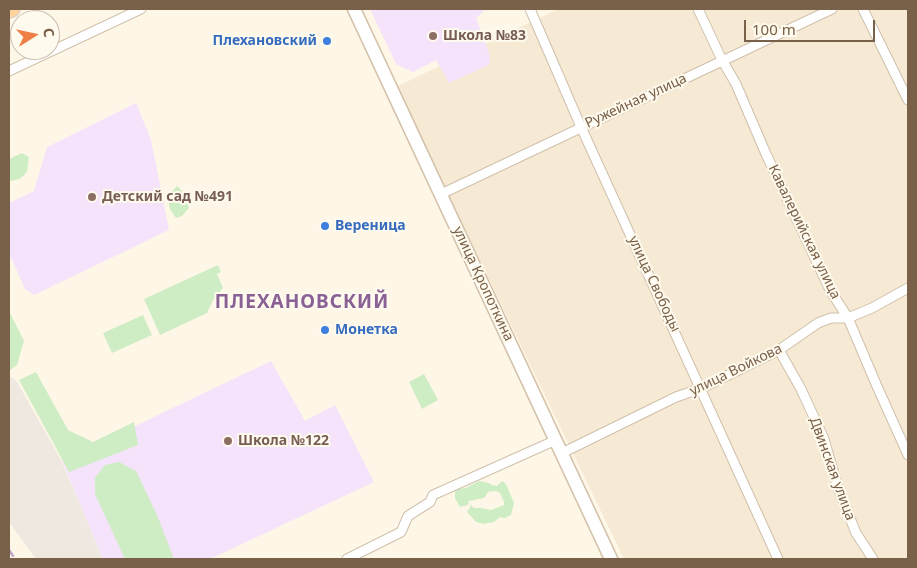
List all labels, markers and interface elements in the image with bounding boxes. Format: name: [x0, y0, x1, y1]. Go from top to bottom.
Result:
north arrow: [10, 10, 60, 60]
scale bar: [747, 10, 878, 42]
text: 100 m: [752, 19, 796, 39]
text: С: [39, 26, 59, 39]
place label: Школа №83: [443, 28, 526, 44]
marker: Школа №83: [427, 30, 439, 42]
place label: Плехановский: [213, 33, 317, 49]
marker: Плехановский: [321, 35, 333, 47]
street label: Ружейная улица: [583, 70, 689, 132]
street label: Кавалерийская улица: [764, 162, 844, 302]
place label: Детский сад №491: [102, 189, 233, 205]
marker: Детский сад №491: [86, 191, 98, 203]
place label: Вереница: [335, 218, 406, 234]
marker: Вереница: [319, 220, 331, 232]
street label: улица Кропоткина: [449, 224, 517, 344]
street label: улица Свободы: [624, 233, 684, 335]
district label: ПЛЕХАНОВСКИЙ: [213, 292, 391, 314]
place label: Монетка: [335, 322, 398, 338]
marker: Монетка: [319, 324, 331, 336]
street label: улица Войкова: [687, 340, 785, 400]
street label: Двинская улица: [806, 415, 858, 523]
place label: Школа №122: [238, 433, 329, 449]
marker: Школа №122: [222, 435, 234, 447]

